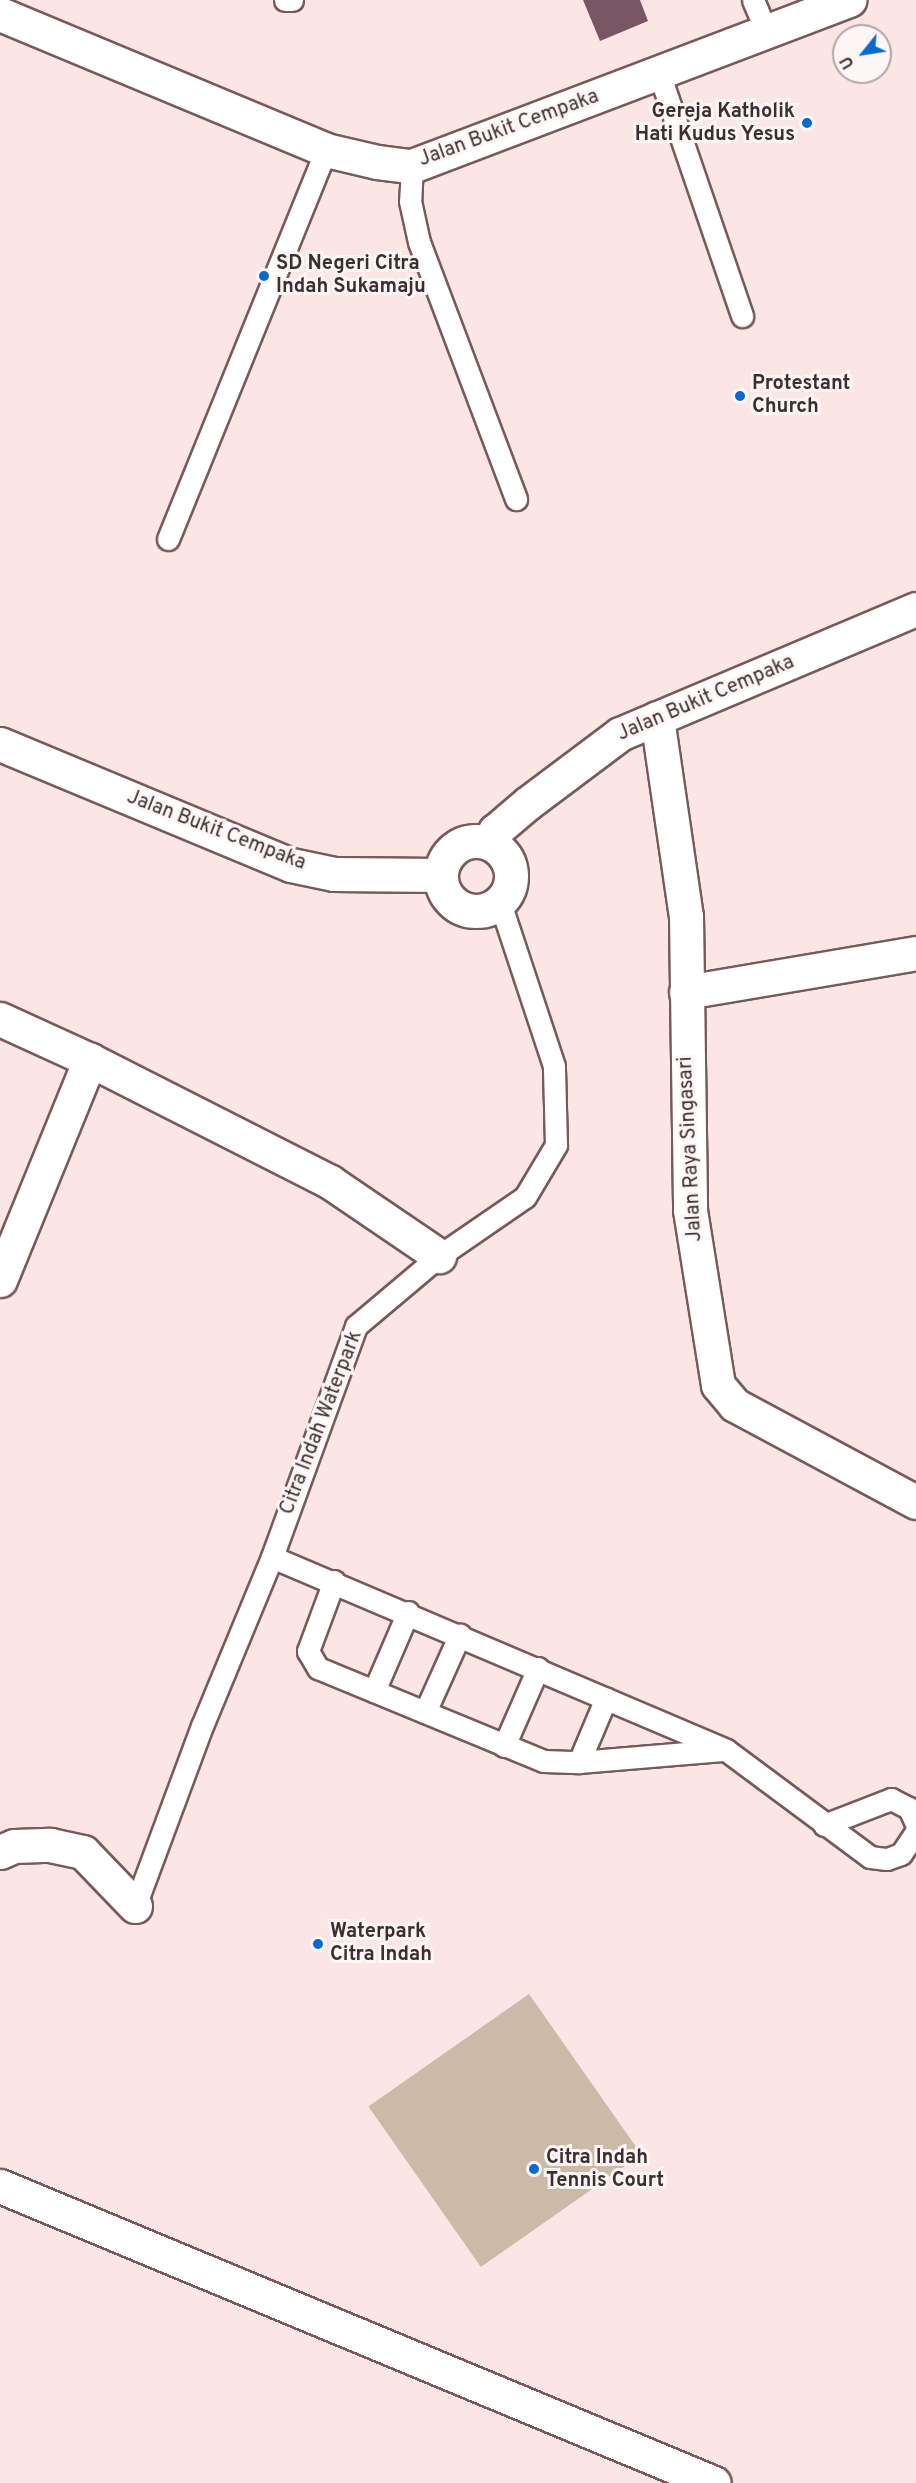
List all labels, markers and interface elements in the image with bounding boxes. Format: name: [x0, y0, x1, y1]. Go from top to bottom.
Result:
north arrow: [832, 24, 892, 84]
text: U: [837, 52, 860, 72]
street label: Jalan Bukit Cempaka: [416, 85, 602, 173]
place label: Gereja Katholik Hati Kudus Yesus: [634, 100, 795, 147]
marker: Gereja Katholik Hati Kudus Yesus: [800, 116, 814, 130]
place label: SD Negeri Citra Indah Sukamaju: [276, 252, 426, 299]
marker: SD Negeri Citra Indah Sukamaju: [257, 269, 271, 283]
place label: Protestant Church: [752, 372, 850, 419]
marker: Protestant Church: [733, 389, 747, 403]
street label: Jalan Bukit Cempaka: [614, 651, 798, 747]
street label: Jalan Bukit Cempaka: [123, 786, 309, 876]
street label: Jalan Raya Singasari: [674, 1056, 708, 1242]
street label: Citra Indah Waterpark: [276, 1327, 368, 1519]
place label: Waterpark Citra Indah: [330, 1920, 432, 1967]
marker: Waterpark Citra Indah: [311, 1937, 325, 1951]
place label: Citra Indah Tennis Court: [546, 2146, 664, 2193]
marker: Citra Indah Tennis Court: [527, 2162, 541, 2176]

